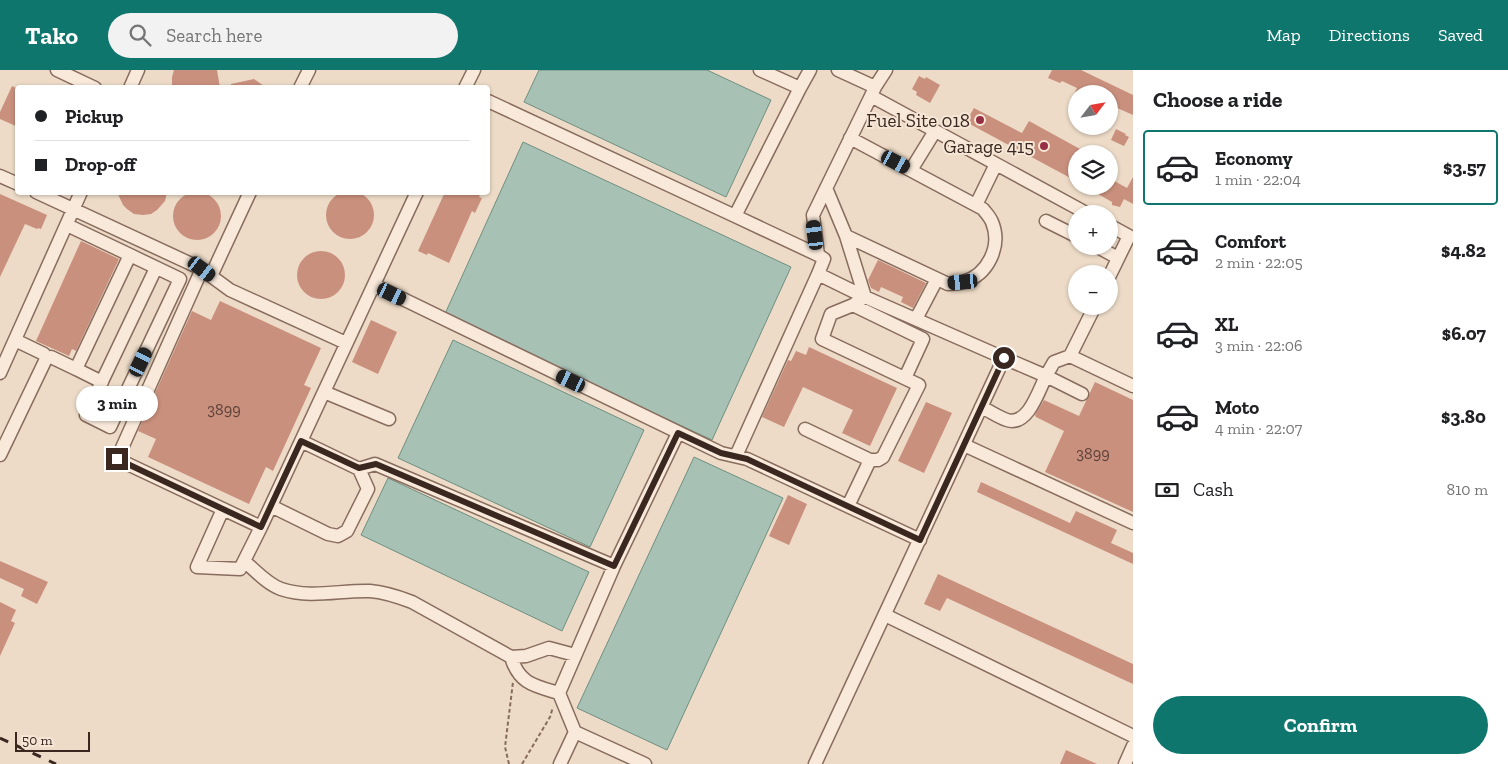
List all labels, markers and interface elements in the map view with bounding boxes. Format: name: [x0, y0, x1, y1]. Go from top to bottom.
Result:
search box: [108, 13, 458, 58]
text: Tako: [25, 21, 78, 50]
icon: search: [126, 21, 154, 49]
text: Search here: [166, 24, 262, 47]
text: Map: [1266, 24, 1301, 46]
text: Directions: [1329, 24, 1410, 46]
text: Saved: [1438, 24, 1483, 46]
north arrow: [1068, 85, 1118, 135]
map controls: [1068, 85, 1118, 315]
text: Choose a ride: [1153, 86, 1283, 113]
text: Pickup: [65, 105, 123, 128]
place label: Fuel Site 018: [866, 109, 970, 132]
marker: Fuel Site 018: [974, 114, 986, 126]
place label: Garage 415: [944, 135, 1034, 158]
marker: Garage 415: [1038, 140, 1050, 152]
button: layers: [1068, 145, 1118, 195]
icon: car: [1155, 145, 1200, 190]
text: Economy: [1215, 147, 1293, 170]
car: [879, 148, 912, 176]
text: Drop-off: [65, 153, 136, 176]
text: $3.57: [1443, 156, 1486, 179]
text: 1 min · 22:04: [1215, 170, 1301, 189]
button: +: [1068, 205, 1118, 255]
car: [805, 219, 824, 251]
icon: car: [1155, 228, 1200, 273]
text: Comfort: [1215, 230, 1286, 253]
text: $4.82: [1441, 239, 1486, 262]
text: 2 min · 22:05: [1215, 253, 1303, 272]
car: [185, 254, 218, 284]
button: −: [1068, 265, 1118, 315]
car: [947, 273, 978, 291]
car: [375, 281, 408, 307]
icon: car: [1155, 311, 1200, 356]
text: XL: [1215, 313, 1238, 336]
text: $6.07: [1442, 322, 1486, 345]
text: 3 min · 22:06: [1215, 336, 1302, 355]
car: [127, 345, 154, 379]
route start: [993, 347, 1015, 369]
car: [554, 368, 587, 394]
callout: 3 min: [76, 386, 158, 422]
text: 3 min: [97, 394, 137, 413]
icon: car: [1155, 394, 1200, 439]
text: Moto: [1215, 396, 1259, 419]
house number: 3899: [207, 400, 241, 419]
text: $3.80: [1441, 405, 1486, 428]
text: 4 min · 22:07: [1215, 419, 1302, 438]
house number: 3899: [1076, 444, 1110, 463]
route end: [106, 448, 128, 470]
icon: cash: [1153, 476, 1181, 504]
text: Cash: [1193, 478, 1233, 501]
text: 810 m: [1447, 480, 1488, 499]
button: Confirm: [1153, 696, 1488, 754]
scale bar: [15, 729, 90, 752]
text: 50 m: [22, 732, 53, 749]

